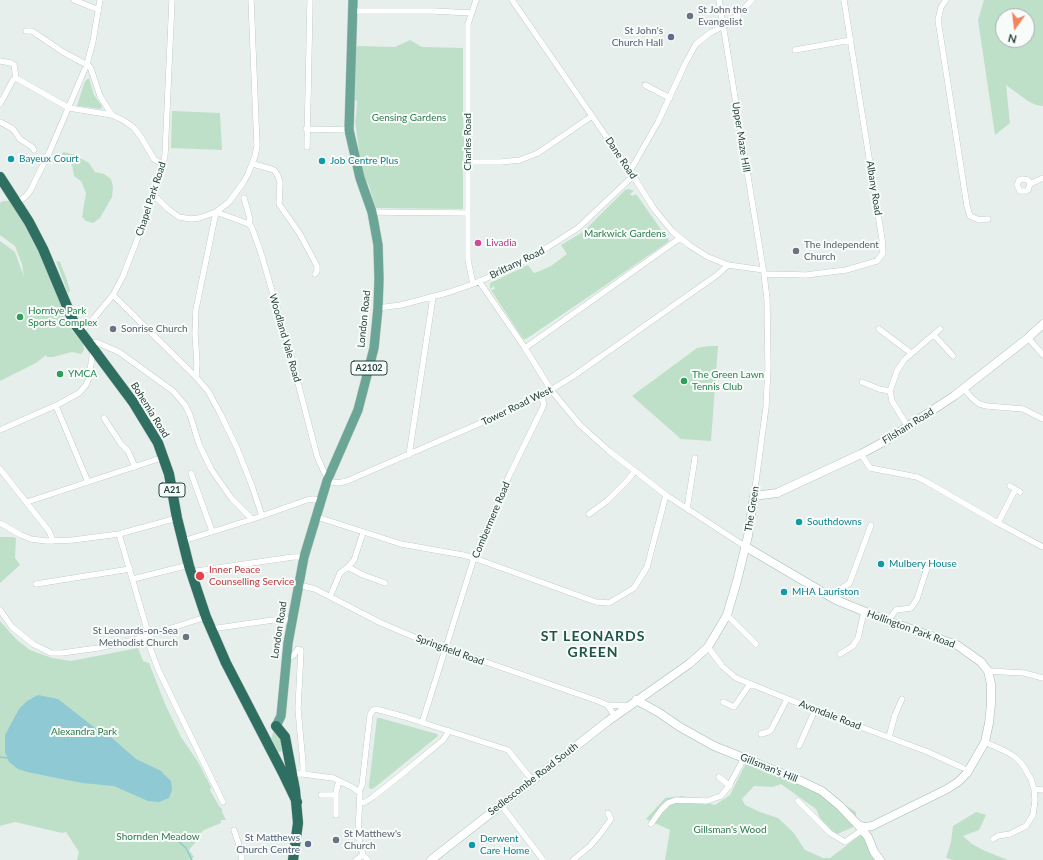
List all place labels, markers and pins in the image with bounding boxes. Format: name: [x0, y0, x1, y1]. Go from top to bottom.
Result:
place label: St John the Evangelist: [698, 4, 747, 28]
marker: St John the Evangelist: [685, 11, 695, 21]
place label: St John's Church Hall: [612, 25, 663, 48]
marker: St John's Church Hall: [666, 32, 676, 42]
place label: Bayeux Court: [19, 153, 79, 165]
marker: Bayeux Court: [6, 154, 16, 164]
place label: Job Centre Plus: [330, 155, 398, 167]
marker: Job Centre Plus: [317, 156, 327, 166]
place label: Livadia: [486, 237, 517, 249]
marker: Livadia: [473, 238, 483, 248]
place label: The Independent Church: [804, 239, 879, 262]
marker: The Independent Church: [791, 246, 801, 256]
place label: Horntye Park Sports Complex: [28, 305, 97, 328]
marker: Horntye Park Sports Complex: [15, 312, 25, 322]
place label: Sonrise Church: [121, 323, 187, 335]
marker: Sonrise Church: [108, 324, 118, 334]
place label: YMCA: [68, 368, 97, 380]
marker: YMCA: [55, 369, 65, 379]
place label: The Green Lawn Tennis Club: [692, 369, 764, 392]
marker: The Green Lawn Tennis Club: [679, 376, 689, 386]
place label: Southdowns: [807, 516, 862, 528]
marker: Southdowns: [794, 517, 804, 527]
place label: Mulbery House: [889, 558, 957, 570]
marker: Mulbery House: [876, 559, 886, 569]
place label: Inner Peace Counselling Service: [209, 564, 294, 588]
marker: Inner Peace Counselling Service: [194, 570, 206, 582]
place label: MHA Lauriston: [792, 586, 859, 598]
marker: MHA Lauriston: [779, 587, 789, 597]
place label: St Leonards-on-Sea Methodist Church: [93, 625, 178, 648]
marker: St Leonards-on-Sea Methodist Church: [181, 632, 191, 642]
place label: St Matthew's Church: [344, 828, 401, 852]
place label: St Matthews Church Centre: [236, 832, 300, 856]
place label: Derwent Care Home: [480, 833, 530, 856]
marker: St Matthew's Church: [331, 835, 341, 845]
marker: St Matthews Church Centre: [303, 839, 313, 849]
marker: Derwent Care Home: [467, 840, 477, 850]

